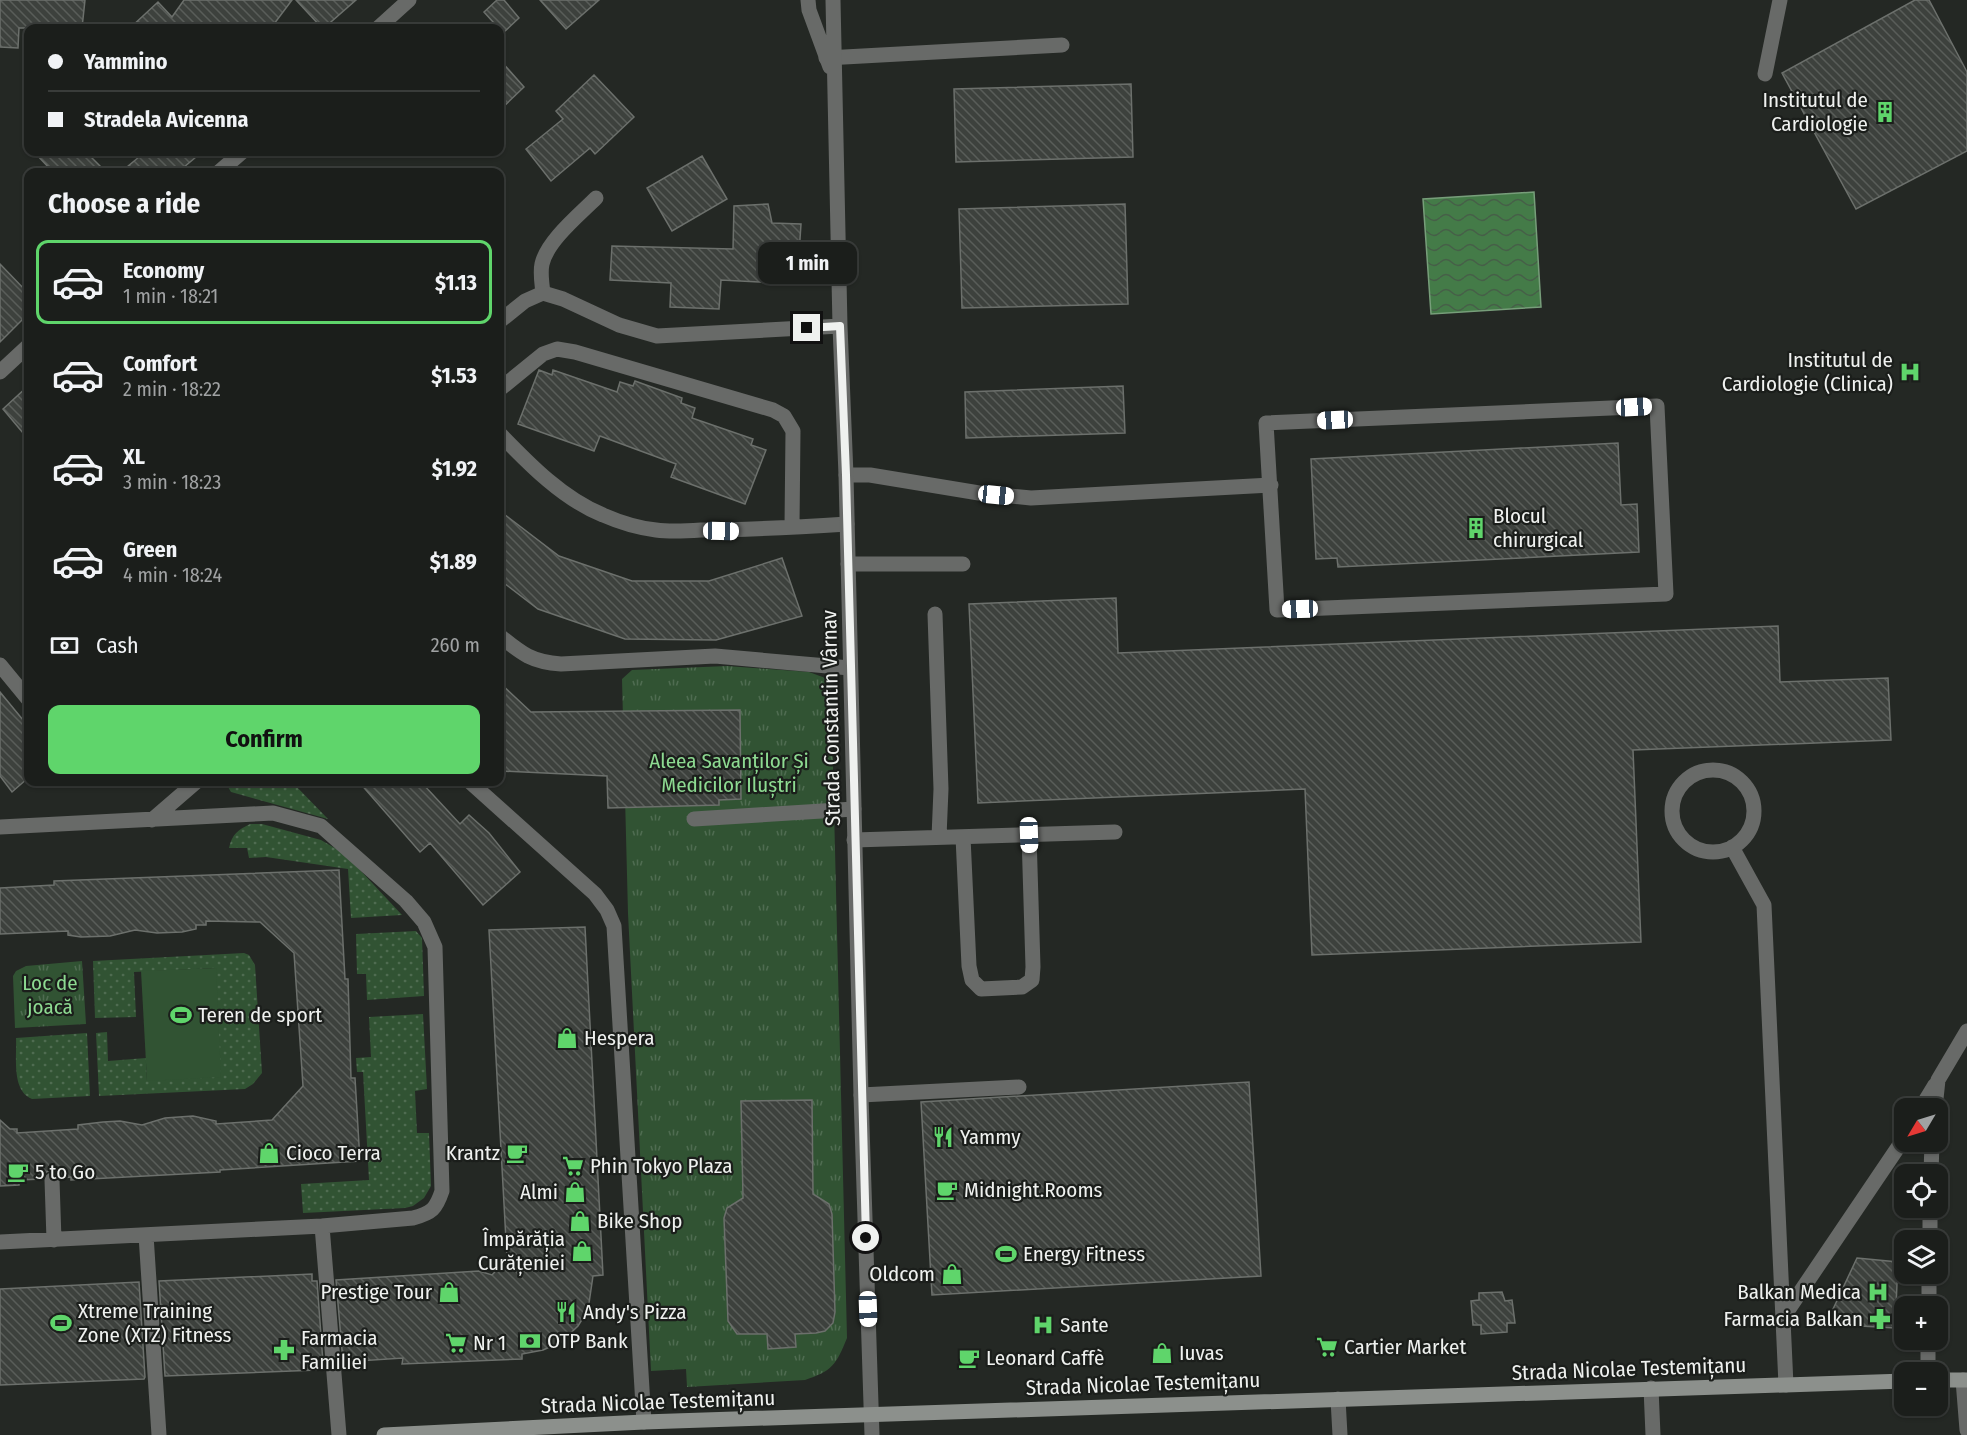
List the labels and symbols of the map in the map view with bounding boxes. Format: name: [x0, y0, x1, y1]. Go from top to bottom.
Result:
place label: Institutul de Cardiologie: [1762, 87, 1868, 137]
building icon: Institutul de Cardiologie: [1873, 100, 1897, 124]
callout: 1 min: [758, 241, 856, 283]
route end: [793, 314, 820, 341]
place label: Institutul de Cardiologie (Clinica): [1722, 347, 1893, 397]
hospital icon: Institutul de Cardiologie (Clinica): [1898, 360, 1922, 384]
car: [1616, 397, 1652, 417]
car: [1317, 410, 1353, 430]
car: [977, 484, 1015, 506]
place label: Blocul chirurgical: [1493, 503, 1584, 553]
building icon: Blocul chirurgical: [1464, 516, 1488, 540]
car: [703, 522, 739, 540]
car: [1282, 599, 1318, 619]
street label: Strada Constantin Vârnav: [816, 609, 846, 826]
park label: Aleea Savanților Și Medicilor Iluștri: [649, 748, 809, 798]
car: [1019, 817, 1039, 853]
park label: Loc de joacă: [22, 970, 78, 1020]
place label: Teren de sport: [198, 1002, 322, 1028]
sports icon: Teren de sport: [169, 1003, 193, 1027]
place label: Hespera: [584, 1025, 655, 1051]
shop icon: Hespera: [555, 1026, 579, 1050]
north arrow: [1894, 1098, 1948, 1152]
place label: Yammy: [960, 1124, 1021, 1150]
restaurant icon: Yammy: [931, 1125, 955, 1149]
place label: Cioco Terra: [286, 1140, 381, 1166]
place label: Krantz: [446, 1140, 500, 1166]
shop icon: Cioco Terra: [257, 1141, 281, 1165]
cafe icon: Krantz: [505, 1141, 529, 1165]
place label: Phin Tokyo Plaza: [590, 1153, 732, 1179]
supermarket icon: Phin Tokyo Plaza: [561, 1154, 585, 1178]
place label: 5 to Go: [35, 1159, 95, 1185]
cafe icon: 5 to Go: [6, 1160, 30, 1184]
place label: Midnight.Rooms: [964, 1177, 1103, 1203]
cafe icon: Midnight.Rooms: [935, 1178, 959, 1202]
place label: Almi: [520, 1179, 558, 1205]
shop icon: Almi: [563, 1180, 587, 1204]
place label: Bike Shop: [597, 1208, 682, 1234]
shop icon: Bike Shop: [568, 1209, 592, 1233]
route start: [852, 1224, 879, 1251]
place label: Împărăția Curățeniei: [478, 1226, 565, 1276]
shop icon: Împărăția Curățeniei: [570, 1239, 594, 1263]
place label: Energy Fitness: [1023, 1241, 1145, 1267]
sports icon: Energy Fitness: [994, 1242, 1018, 1266]
place label: Oldcom: [869, 1261, 935, 1287]
shop icon: Oldcom: [940, 1262, 964, 1286]
place label: Prestige Tour: [320, 1279, 433, 1305]
place label: Balkan Medica: [1737, 1279, 1861, 1305]
shop icon: Prestige Tour: [437, 1280, 461, 1304]
hospital icon: Balkan Medica: [1866, 1280, 1890, 1304]
car: [858, 1291, 878, 1327]
place label: Xtreme Training Zone (XTZ) Fitness: [78, 1298, 232, 1348]
place label: Andy's Pizza: [583, 1299, 687, 1325]
restaurant icon: Andy's Pizza: [554, 1300, 578, 1324]
place label: Farmacia Balkan: [1724, 1306, 1863, 1332]
pharmacy icon: Farmacia Balkan: [1868, 1307, 1892, 1331]
sports icon: Xtreme Training Zone (XTZ) Fitness: [49, 1311, 73, 1335]
place label: Sante: [1060, 1312, 1109, 1338]
hospital icon: Sante: [1031, 1313, 1055, 1337]
place label: Farmacia Familiei: [301, 1325, 378, 1375]
place label: OTP Bank: [547, 1328, 628, 1354]
bank icon: OTP Bank: [518, 1329, 542, 1353]
place label: Nr 1: [473, 1330, 506, 1356]
supermarket icon: Nr 1: [444, 1331, 468, 1355]
place label: Cartier Market: [1344, 1334, 1466, 1360]
supermarket icon: Cartier Market: [1315, 1335, 1339, 1359]
pharmacy icon: Farmacia Familiei: [272, 1338, 296, 1362]
place label: Iuvas: [1179, 1340, 1224, 1366]
shop icon: Iuvas: [1150, 1341, 1174, 1365]
place label: Leonard Caffè: [986, 1345, 1104, 1371]
cafe icon: Leonard Caffè: [957, 1346, 981, 1370]
street label: Strada Nicolae Testemițanu: [1511, 1352, 1747, 1386]
street label: Strada Nicolae Testemițanu: [1025, 1367, 1261, 1401]
street label: Strada Nicolae Testemițanu: [540, 1385, 776, 1419]

